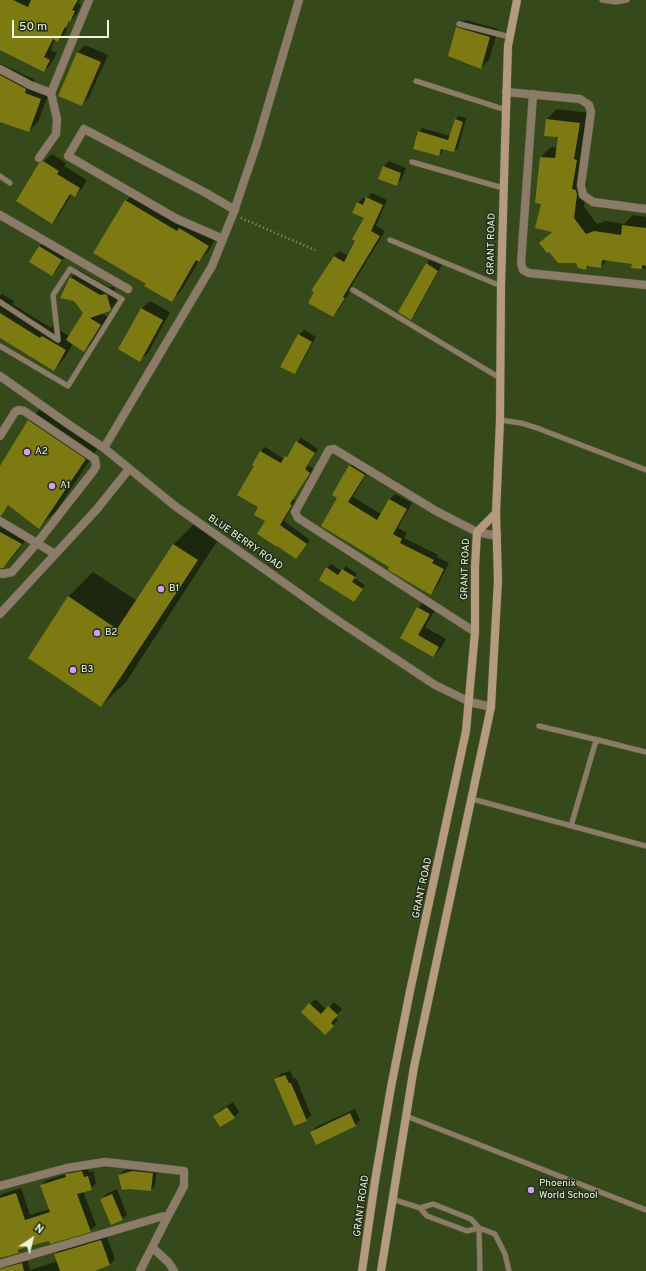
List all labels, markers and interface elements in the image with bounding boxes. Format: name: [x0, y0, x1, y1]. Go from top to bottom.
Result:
scale bar: [14, 12, 111, 38]
text: 50 m: [19, 19, 47, 35]
street label: GRANT ROAD: [485, 213, 499, 275]
place label: A2: [35, 446, 48, 458]
marker: A2: [22, 447, 32, 457]
place label: A1: [60, 480, 70, 492]
marker: A1: [47, 481, 57, 491]
street label: BLUE BERRY ROAD: [205, 513, 285, 573]
street label: GRANT ROAD: [459, 538, 473, 600]
place label: B1: [169, 583, 179, 595]
marker: B1: [156, 584, 166, 594]
place label: B2: [105, 627, 117, 639]
marker: B2: [92, 628, 102, 638]
place label: B3: [81, 664, 94, 676]
marker: B3: [68, 665, 78, 675]
street label: GRANT ROAD: [411, 856, 435, 920]
street label: GRANT ROAD: [352, 1174, 372, 1238]
place label: Phoenix World School: [539, 1178, 598, 1202]
marker: Phoenix World School: [526, 1185, 536, 1195]
north arrow: [12, 1219, 52, 1259]
text: N: [32, 1221, 46, 1237]

